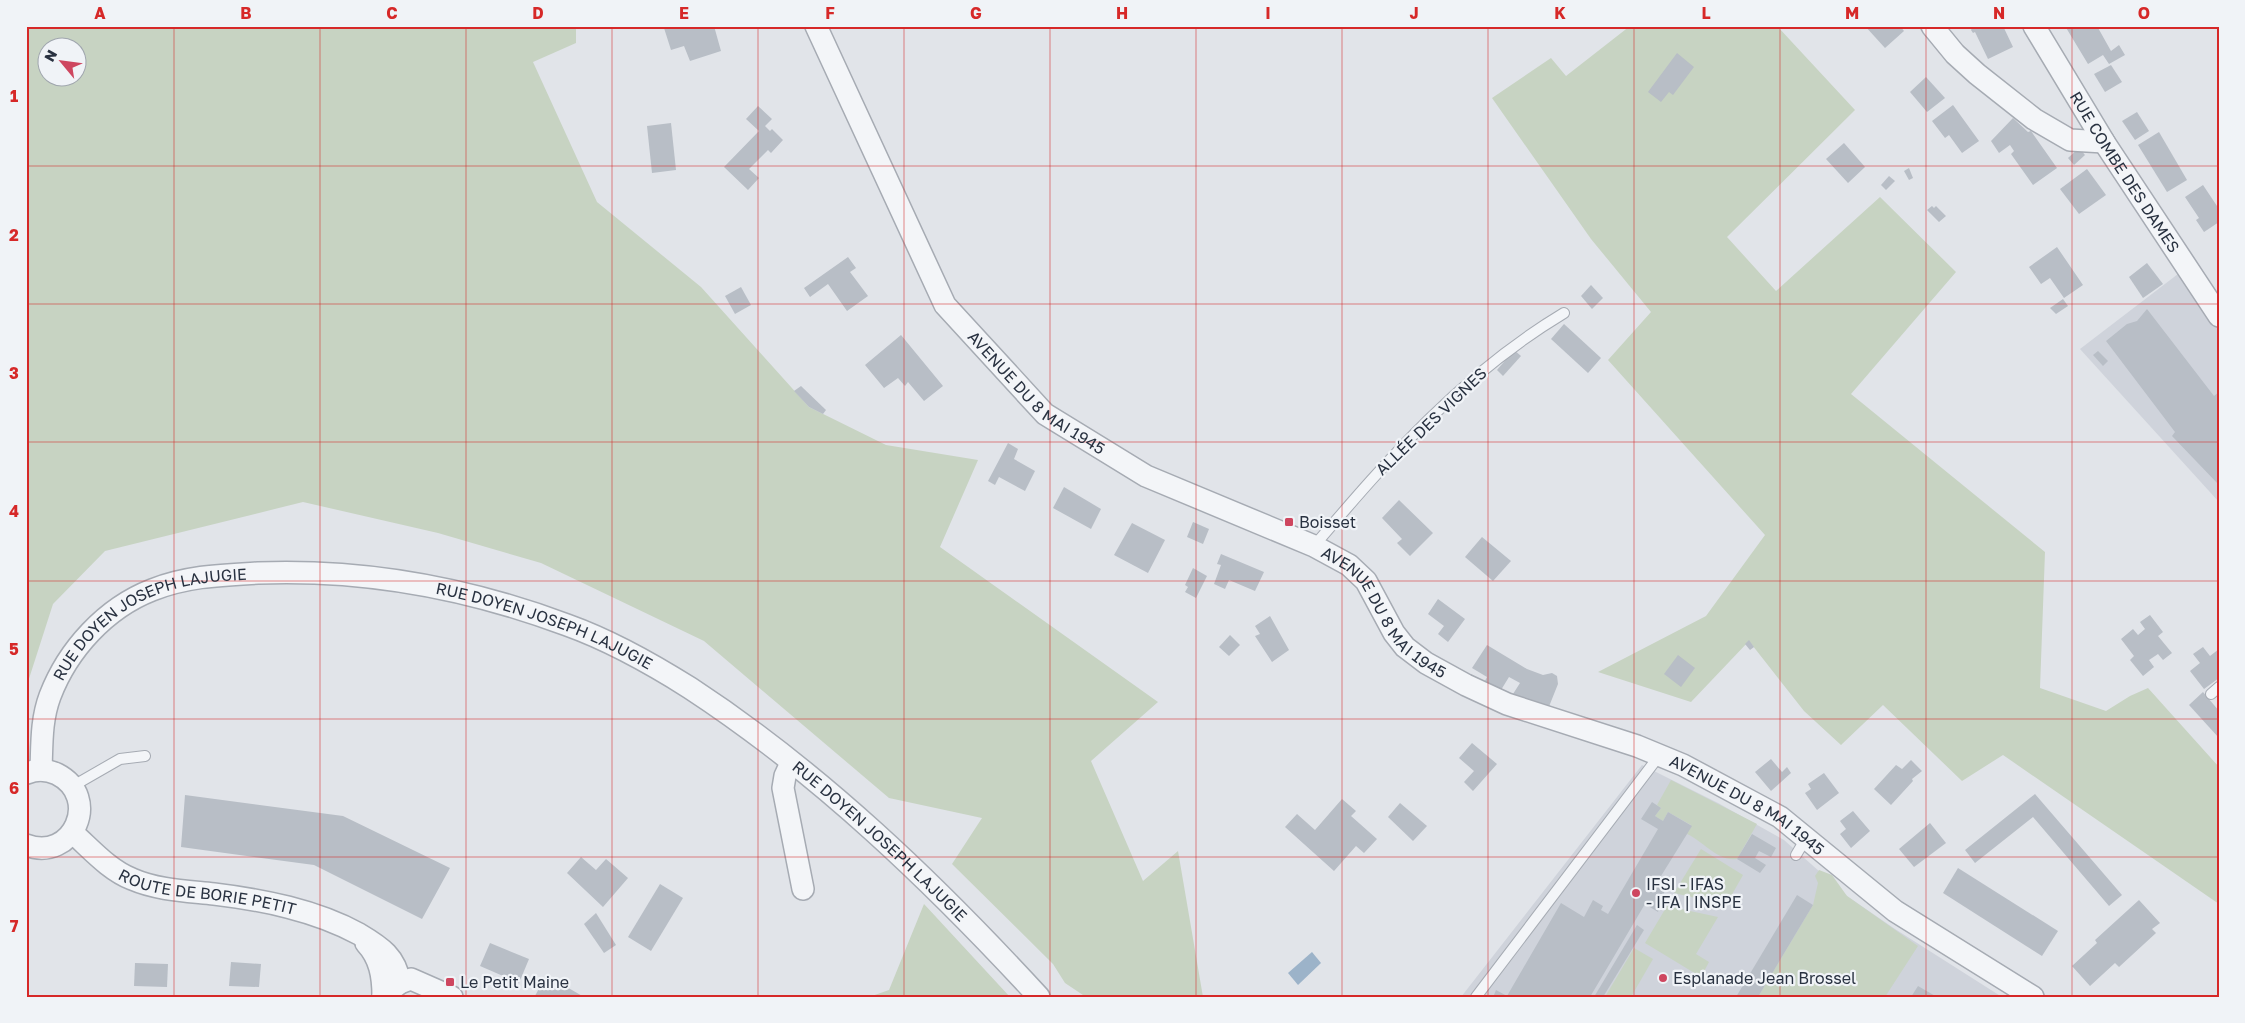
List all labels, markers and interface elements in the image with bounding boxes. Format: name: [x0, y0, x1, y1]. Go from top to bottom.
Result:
text: A: [94, 3, 106, 23]
text: B: [240, 3, 252, 23]
text: C: [386, 3, 398, 23]
text: D: [532, 3, 544, 23]
text: E: [679, 3, 689, 23]
text: F: [825, 3, 835, 23]
text: G: [970, 3, 982, 23]
text: H: [1116, 3, 1128, 23]
text: I: [1265, 3, 1271, 23]
text: J: [1409, 3, 1419, 23]
text: K: [1554, 3, 1566, 23]
text: L: [1701, 3, 1711, 23]
text: M: [1845, 3, 1859, 23]
text: N: [1993, 3, 2005, 23]
text: O: [2138, 3, 2150, 23]
north arrow: [38, 38, 88, 88]
text: N: [40, 47, 60, 64]
text: 1: [10, 86, 18, 106]
street label: RUE COMBE DES DAMES: [2066, 88, 2184, 256]
text: 2: [9, 225, 19, 245]
street label: AVENUE DU 8 MAI 1945: [964, 327, 1109, 459]
text: 3: [9, 363, 19, 383]
street label: ALLÉE DES VIGNES: [1371, 363, 1491, 479]
text: 4: [9, 501, 19, 521]
place label: Boisset: [1299, 512, 1356, 532]
marker: Boisset: [1283, 516, 1295, 528]
street label: AVENUE DU 8 MAI 1945: [1318, 542, 1450, 682]
street label: RUE DOYEN JOSEPH LAJUGIE: [49, 564, 247, 684]
street label: RUE DOYEN JOSEPH LAJUGIE: [434, 578, 656, 674]
text: 5: [9, 639, 19, 659]
street label: AVENUE DU 8 MAI 1945: [1667, 751, 1829, 859]
street label: RUE DOYEN JOSEPH LAJUGIE: [788, 756, 971, 926]
text: 6: [9, 778, 19, 798]
street label: ROUTE DE BORIE PETIT: [115, 864, 298, 919]
place label: IFSI - IFAS - IFA | INSPE: [1646, 874, 1742, 912]
marker: IFSI - IFAS - IFA | INSPE: [1630, 887, 1642, 899]
text: 7: [10, 916, 19, 936]
place label: Esplanade Jean Brossel: [1673, 968, 1856, 988]
place label: Le Petit Maine: [460, 972, 569, 992]
marker: Esplanade Jean Brossel: [1657, 972, 1669, 984]
marker: Le Petit Maine: [444, 976, 456, 988]

